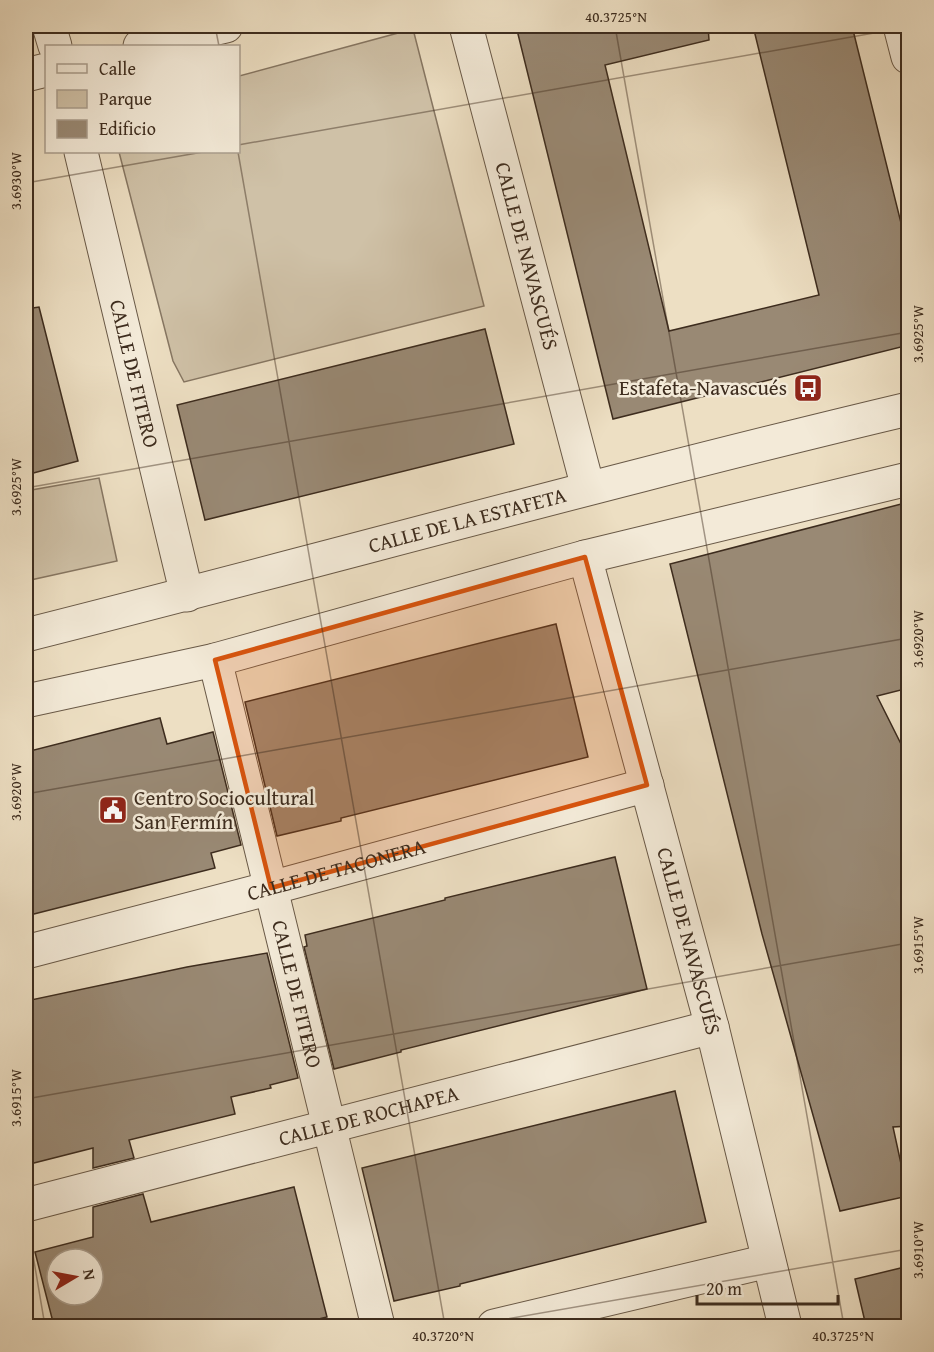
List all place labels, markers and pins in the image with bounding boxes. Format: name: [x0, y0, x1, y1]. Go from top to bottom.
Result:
place label: Estafeta-Navascués: [619, 372, 787, 403]
bus stop icon: Estafeta-Navascués: [792, 372, 824, 404]
place label: Centro Sociocultural San Fermín: [134, 782, 315, 837]
public building icon: Centro Sociocultural San Fermín: [97, 794, 129, 826]

